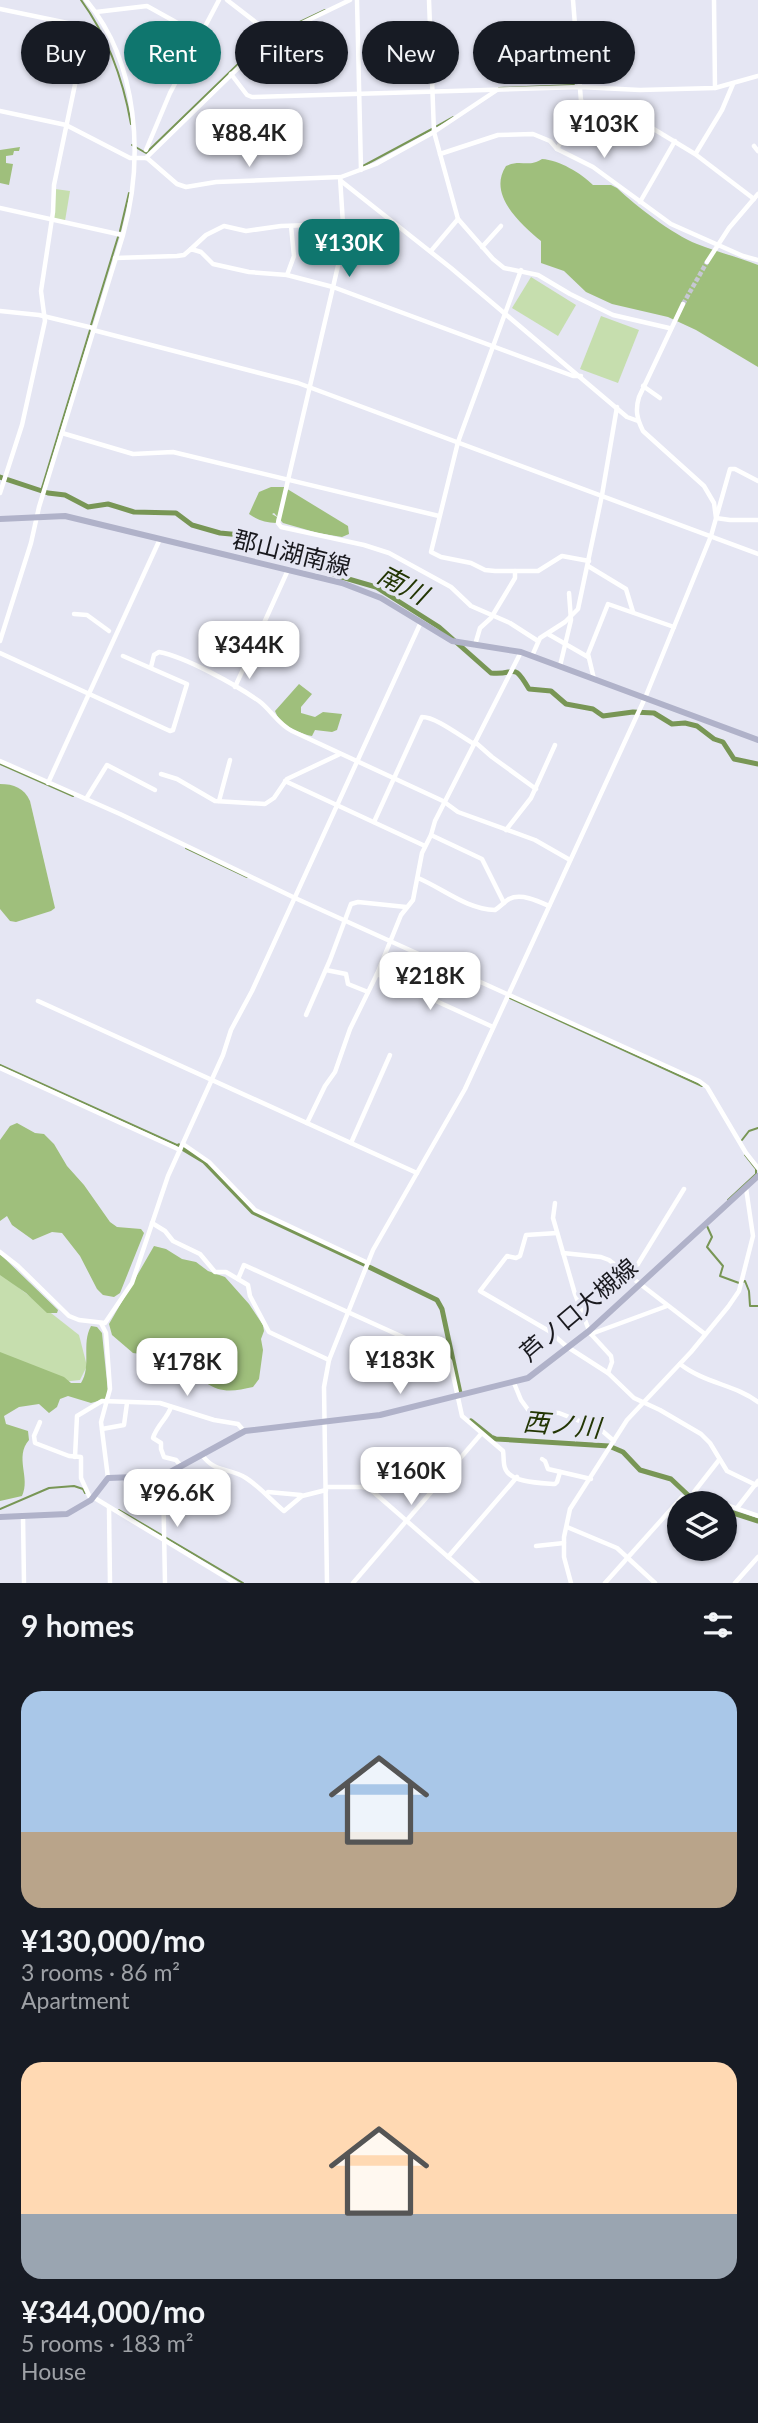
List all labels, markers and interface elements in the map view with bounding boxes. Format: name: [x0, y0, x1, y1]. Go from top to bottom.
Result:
chip: Buy: [21, 21, 110, 84]
chip: Rent: [124, 21, 221, 84]
chip: Filters: [235, 21, 348, 84]
chip: New: [362, 21, 459, 84]
chip: Apartment: [473, 21, 635, 84]
pin: ¥103K: [555, 100, 653, 160]
text: ¥103K: [569, 109, 639, 137]
pin: ¥88.4K: [192, 110, 306, 169]
text: ¥88.4K: [212, 118, 286, 146]
pin: ¥130K: [300, 219, 398, 279]
text: ¥130K: [314, 228, 384, 256]
street label: 郡山湖南線: [230, 523, 354, 581]
water label: 南川: [373, 558, 436, 612]
pin: ¥344K: [200, 622, 298, 681]
text: ¥344K: [214, 630, 284, 658]
pin: ¥218K: [381, 953, 479, 1012]
text: ¥218K: [395, 961, 465, 989]
street label: 芦ノ口大槻線: [514, 1252, 642, 1366]
pin: ¥183K: [351, 1336, 449, 1396]
pin: ¥178K: [138, 1338, 236, 1398]
text: ¥183K: [365, 1345, 435, 1373]
text: ¥178K: [152, 1347, 222, 1375]
water label: 西ノ川: [522, 1405, 605, 1444]
pin: ¥160K: [362, 1448, 460, 1507]
text: ¥160K: [376, 1456, 446, 1484]
pin: ¥96.6K: [120, 1470, 234, 1529]
text: ¥96.6K: [140, 1478, 214, 1506]
map controls: [667, 1491, 737, 1561]
button: layers: [667, 1491, 737, 1561]
icon: filters: [699, 1606, 737, 1644]
text: 9 homes: [21, 1607, 134, 1643]
icon: home: [316, 1737, 442, 1863]
text: ¥130,000/mo: [21, 1922, 205, 1958]
text: 3 rooms · 86 m²: [21, 1958, 180, 1986]
text: Apartment: [21, 1986, 129, 2014]
icon: home: [316, 2108, 442, 2234]
text: ¥344,000/mo: [21, 2293, 205, 2329]
text: 5 rooms · 183 m²: [21, 2329, 193, 2357]
text: House: [21, 2357, 86, 2385]

